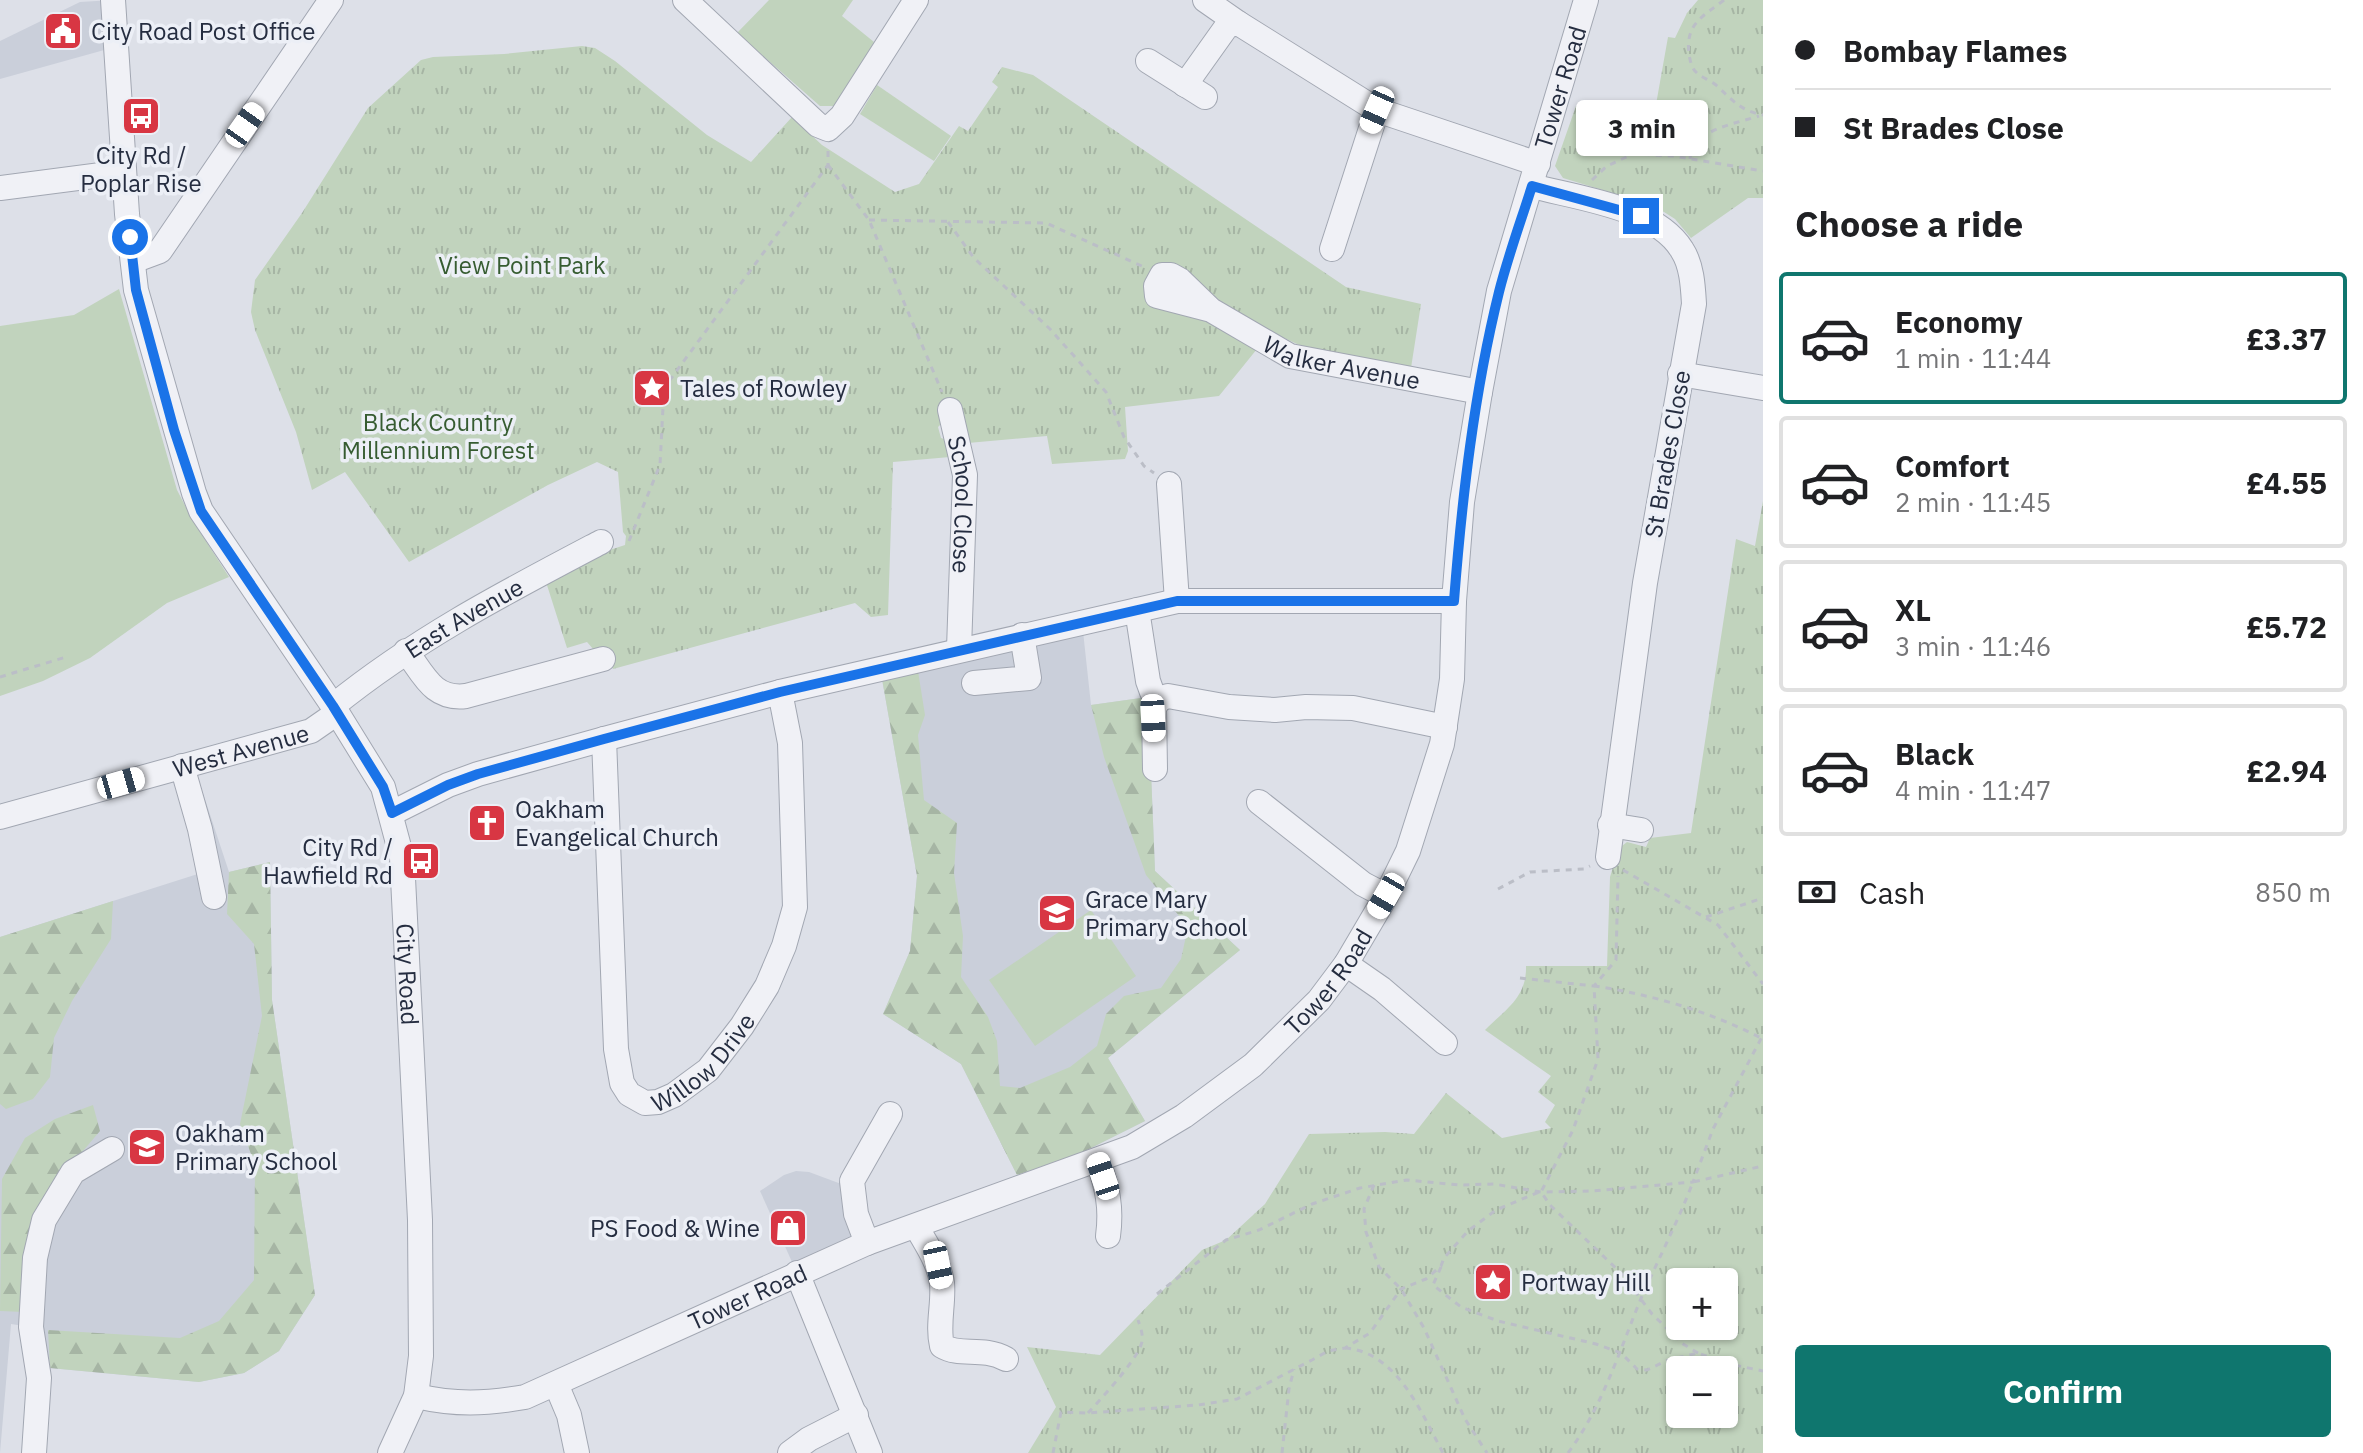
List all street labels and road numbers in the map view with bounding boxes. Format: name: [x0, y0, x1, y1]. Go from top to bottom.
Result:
street label: Tower Road: [1526, 22, 1593, 153]
street label: Walker Avenue: [1257, 328, 1423, 396]
street label: St Brades Close: [1637, 368, 1697, 540]
street label: School Close: [940, 432, 981, 574]
street label: East Avenue: [398, 570, 529, 665]
street label: West Avenue: [169, 716, 313, 784]
street label: City Road: [389, 922, 426, 1026]
street label: Tower Road: [1277, 923, 1379, 1042]
street label: Willow Drive: [646, 1007, 762, 1119]
street label: Tower Road: [683, 1256, 812, 1337]

